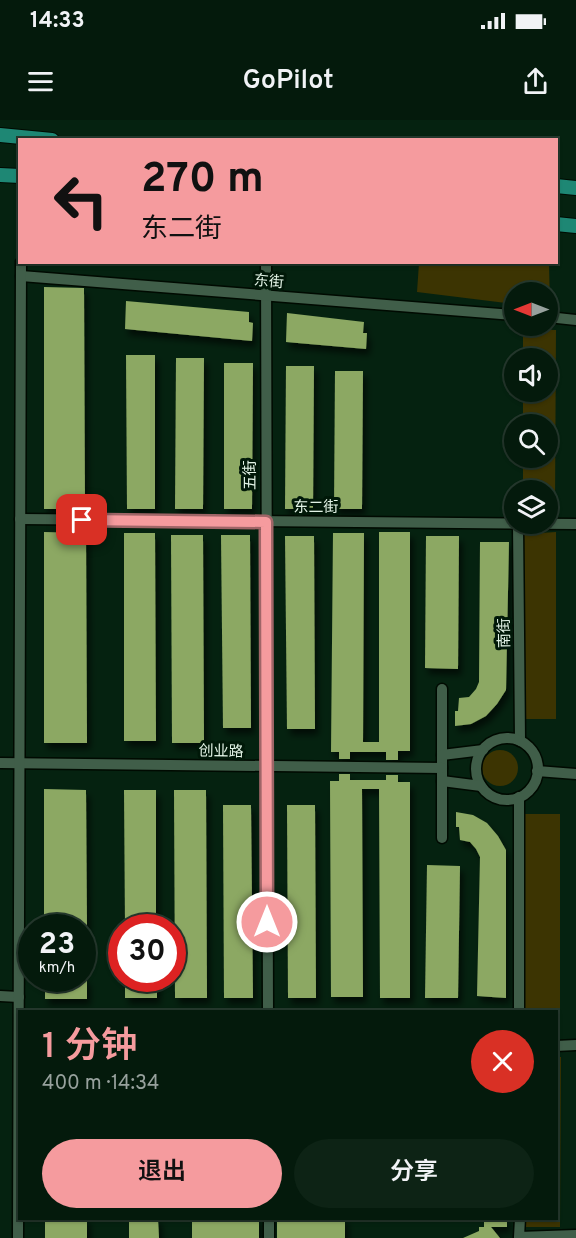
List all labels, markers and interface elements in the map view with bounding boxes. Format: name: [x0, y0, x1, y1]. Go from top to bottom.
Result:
text: 14:33: [30, 8, 85, 35]
text: GoPilot: [242, 64, 334, 98]
icon: menu: [24, 65, 57, 98]
icon: share: [519, 65, 552, 98]
text: 270 m: [141, 154, 264, 207]
icon: left: [42, 162, 120, 240]
text: 东二街: [141, 213, 222, 247]
street label: 东街: [253, 272, 285, 293]
north arrow: [504, 282, 558, 336]
map controls: [504, 282, 558, 534]
button: sound: [504, 348, 558, 402]
button: search: [504, 414, 558, 468]
street label: 五街: [242, 460, 261, 490]
button: layers: [504, 480, 558, 534]
pin: [56, 494, 107, 545]
street label: 东二街: [293, 499, 339, 518]
icon: arrive: [65, 503, 98, 536]
street label: 南街: [496, 618, 515, 648]
street label: 创业路: [198, 742, 244, 762]
position arrow: [235, 890, 299, 954]
speed limit sign: 30: [108, 914, 186, 992]
text: 23: [39, 927, 75, 964]
text: km/h: [39, 959, 75, 978]
text: 1 分钟: [42, 1025, 137, 1071]
button: close: [471, 1030, 534, 1093]
text: 400 m · 14:34: [42, 1071, 159, 1097]
button: 退出: [42, 1139, 282, 1208]
button: 分享: [294, 1139, 534, 1208]

